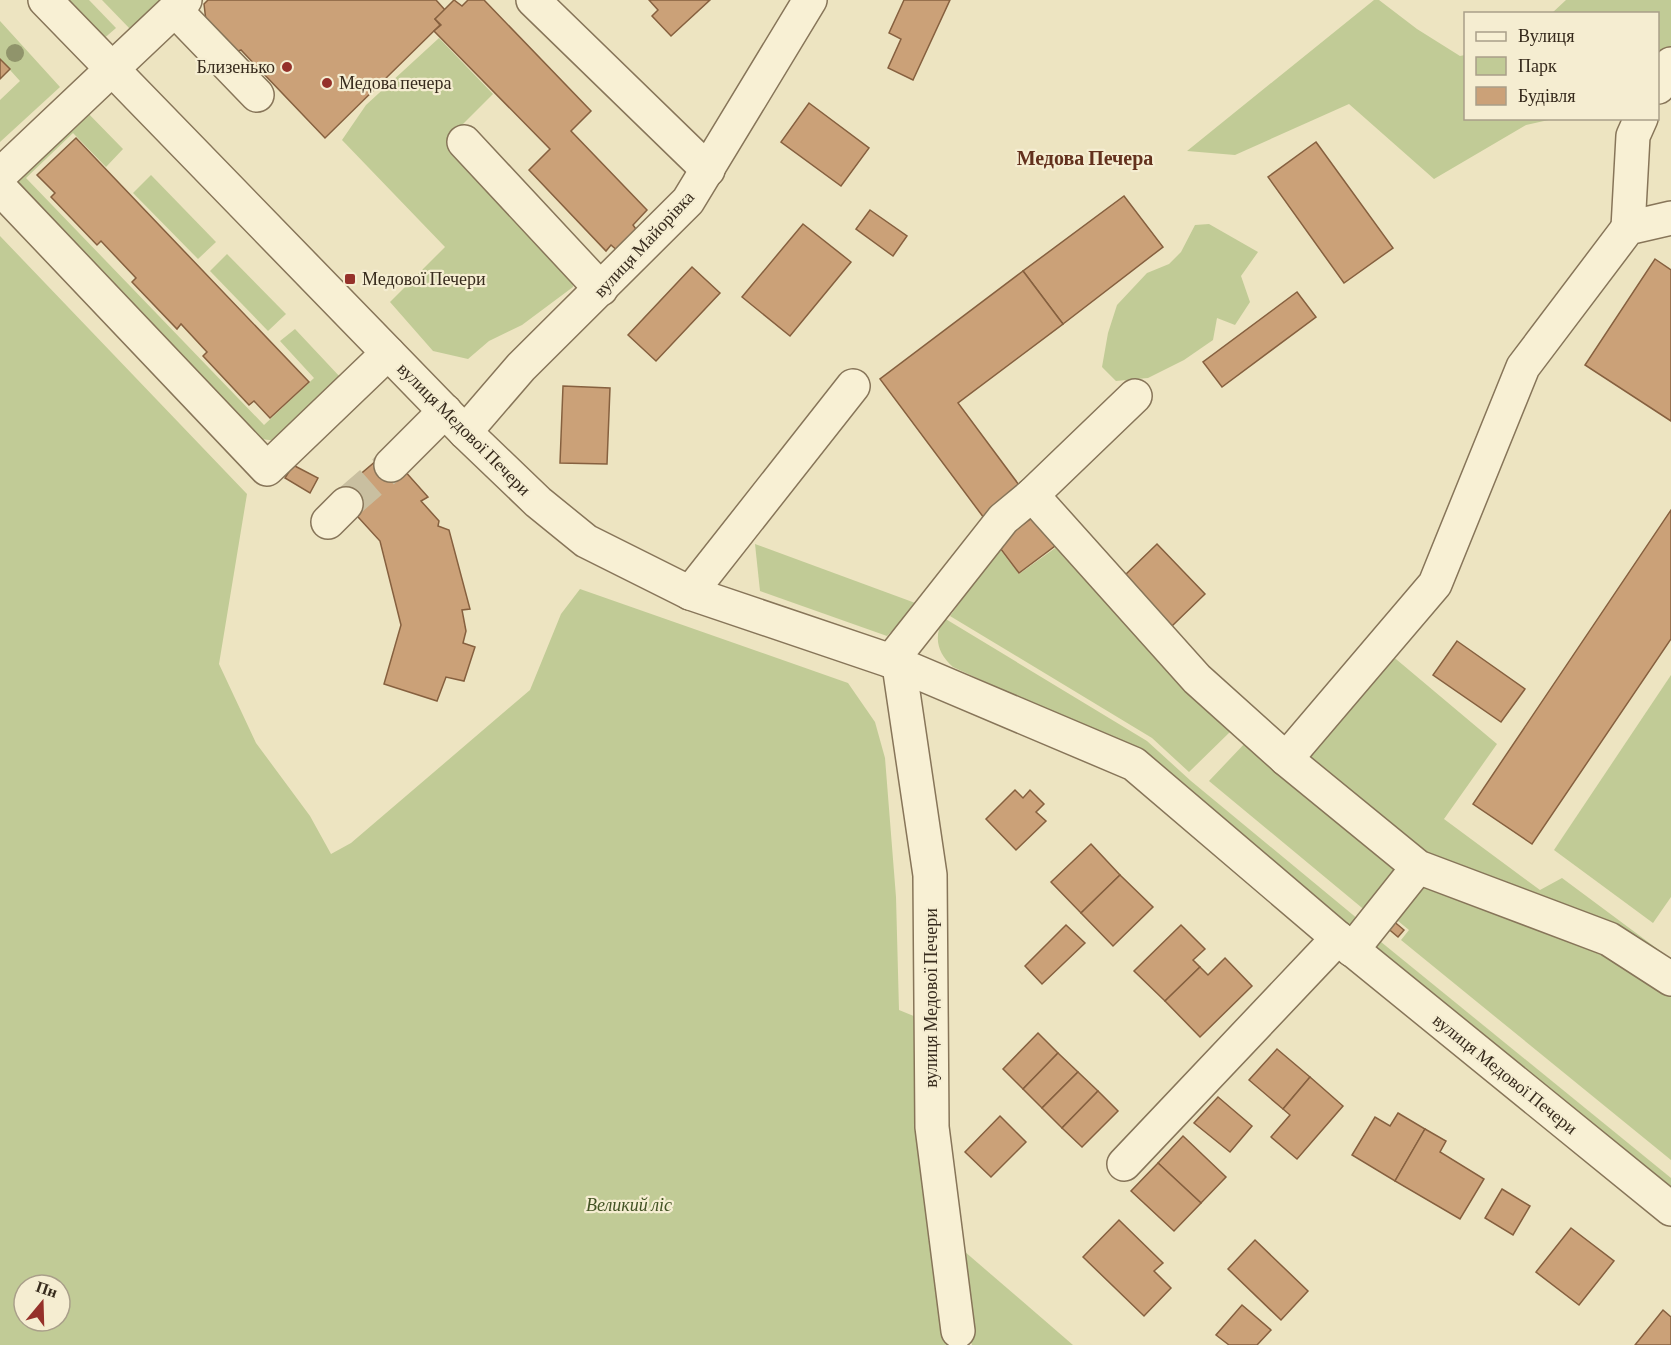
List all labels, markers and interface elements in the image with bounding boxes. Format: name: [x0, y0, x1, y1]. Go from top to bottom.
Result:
legend: [1464, 12, 1659, 120]
text: Вулиця: [1518, 26, 1575, 46]
text: Парк: [1518, 56, 1557, 76]
place label: Близенько: [197, 57, 275, 77]
marker: Близенько: [280, 60, 294, 74]
place label: Медова печера: [339, 73, 452, 93]
marker: Медова печера: [320, 76, 334, 90]
text: Будівля: [1518, 86, 1575, 106]
district label: Медова Печера: [1017, 147, 1153, 170]
street label: вулиця Майорівка: [590, 187, 698, 301]
place label: Медової Печери: [362, 269, 486, 289]
marker: Медової Печери: [343, 272, 357, 286]
street label: вулиця Медової Печери: [393, 358, 535, 500]
street label: вулиця Медової Печери: [921, 908, 941, 1088]
street label: вулиця Медової Печери: [1429, 1010, 1581, 1139]
park label: Великий ліс: [586, 1195, 672, 1215]
north arrow: [12, 1273, 72, 1333]
text: Пн: [34, 1278, 60, 1301]

